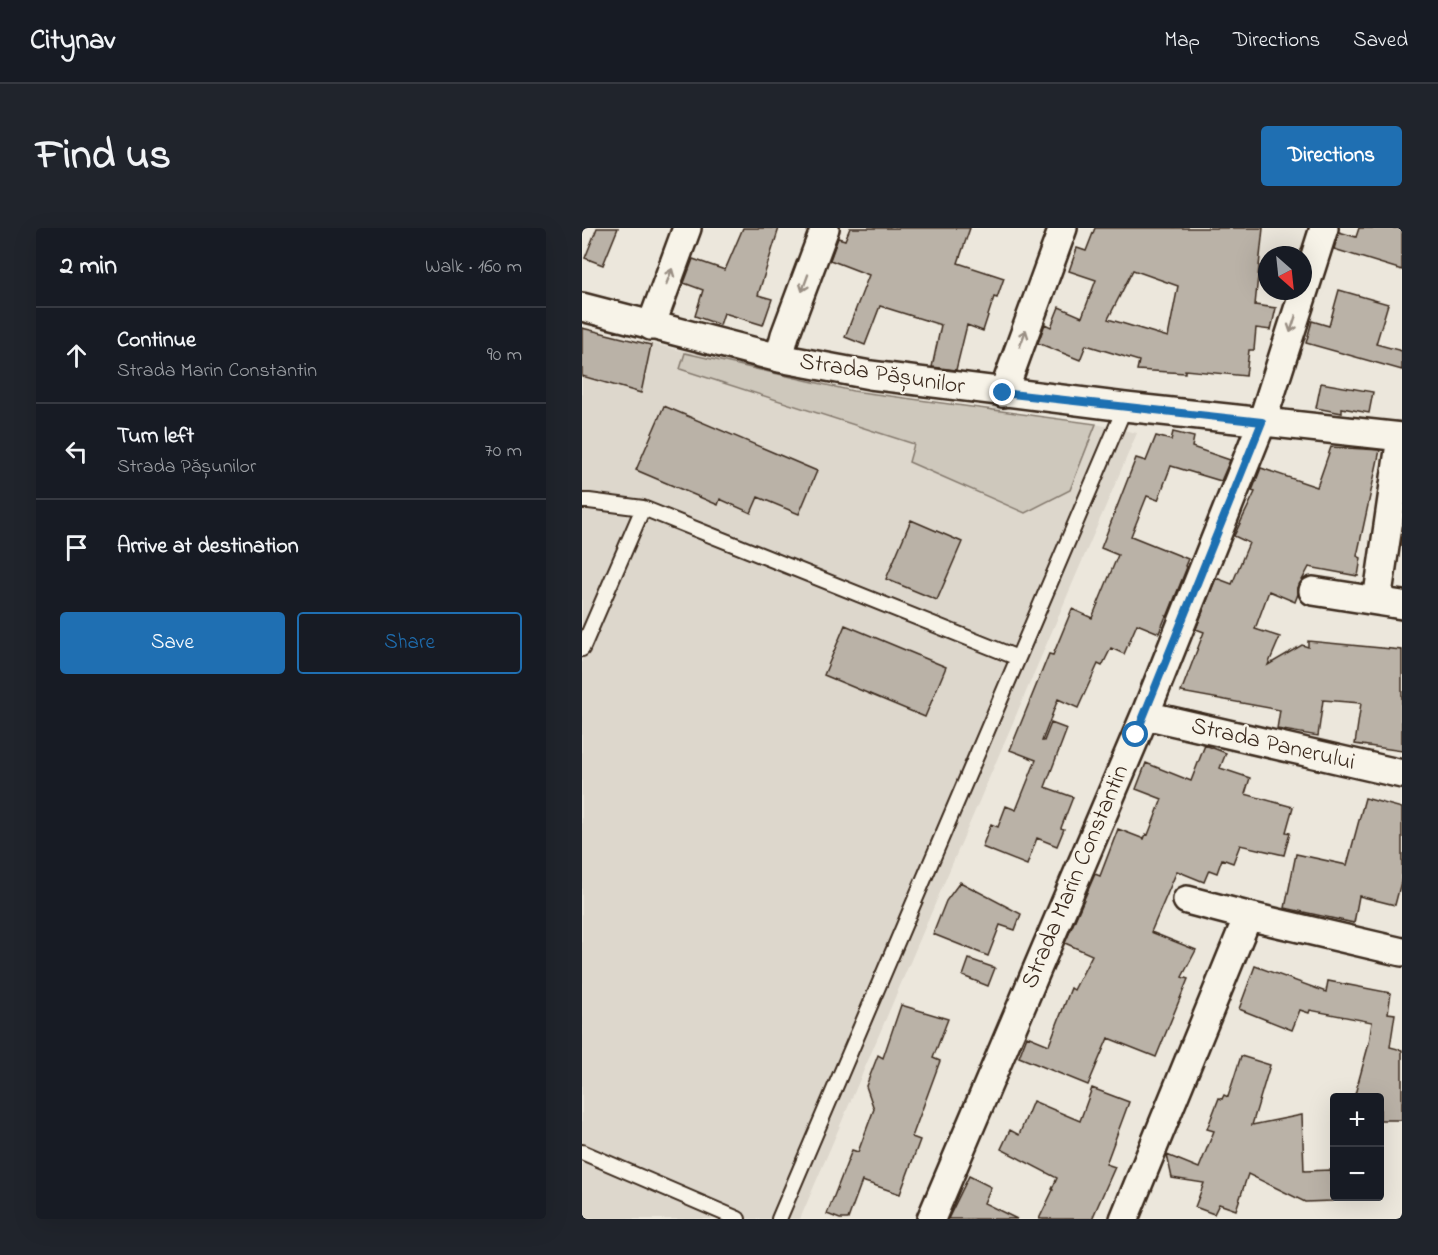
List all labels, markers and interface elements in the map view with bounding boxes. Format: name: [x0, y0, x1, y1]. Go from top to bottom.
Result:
text: Citynav: [30, 21, 115, 62]
text: Map: [1164, 26, 1200, 56]
text: Directions: [1233, 26, 1320, 56]
text: Saved: [1353, 26, 1408, 56]
text: Find us: [36, 126, 171, 187]
button: Directions: [1261, 126, 1402, 186]
north arrow: [1258, 246, 1312, 300]
text: 2 min: [60, 248, 117, 286]
text: Walk · 160 m: [425, 253, 522, 282]
one-way arrow: [664, 268, 675, 287]
one-way arrow: [798, 273, 809, 292]
one-way arrow: [1287, 314, 1298, 333]
text: Continue: [117, 325, 196, 357]
one-way arrow: [1018, 329, 1029, 348]
icon: ahead: [60, 339, 93, 372]
text: 90 m: [487, 341, 522, 370]
street label: Strada Pășunilor: [797, 345, 968, 405]
text: Strada Marin Constantin: [117, 357, 317, 386]
route end: [989, 379, 1015, 405]
text: Turn left: [117, 421, 194, 453]
icon: left: [60, 435, 93, 468]
text: 70 m: [485, 437, 522, 466]
text: Strada Pășunilor: [117, 453, 256, 482]
icon: arrive: [60, 531, 93, 564]
text: Arrive at destination: [117, 531, 299, 563]
button: Save: [60, 612, 285, 674]
button: Share: [297, 612, 522, 674]
street label: Strada Panerului: [1187, 709, 1359, 781]
route start: [1122, 721, 1148, 747]
street label: Strada Marin Constantin: [1013, 760, 1139, 994]
map controls: [1330, 1093, 1384, 1201]
button: +: [1330, 1093, 1384, 1147]
button: −: [1330, 1147, 1384, 1201]

